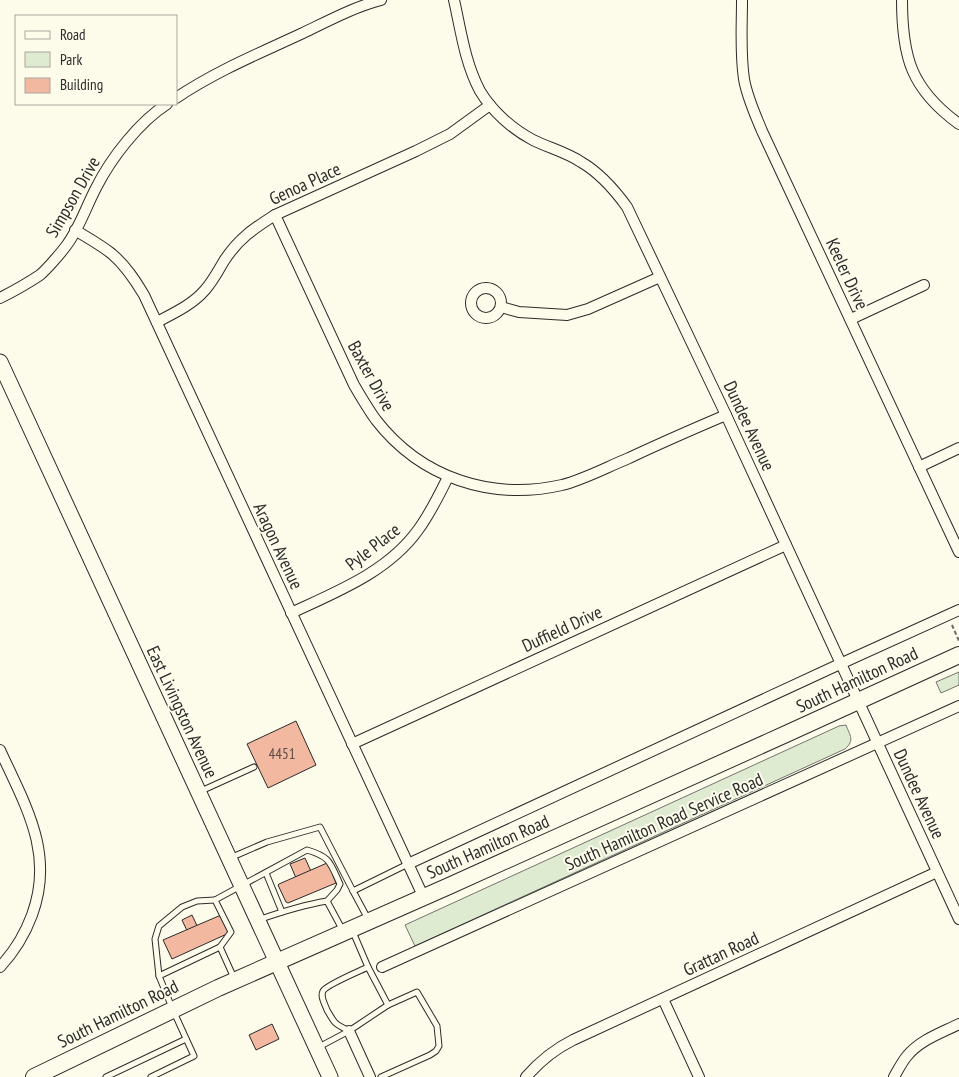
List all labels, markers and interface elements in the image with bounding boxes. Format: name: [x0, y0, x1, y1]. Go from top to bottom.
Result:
legend: [15, 15, 178, 105]
text: Road: [60, 25, 86, 44]
text: Park: [60, 50, 82, 69]
text: Building: [60, 75, 103, 94]
street label: Simpson Drive: [40, 152, 105, 241]
street label: Genoa Place: [265, 157, 344, 210]
street label: Keeler Drive: [821, 234, 874, 313]
street label: Baxter Drive: [343, 337, 400, 415]
street label: Dundee Avenue: [719, 377, 780, 474]
street label: Aragon Avenue: [248, 499, 309, 593]
street label: Pyle Place: [341, 518, 405, 575]
street label: Duffield Drive: [518, 600, 605, 657]
street label: South Hamilton Road: [792, 641, 921, 718]
street label: East Livingston Avenue: [142, 642, 223, 782]
house number: 4451: [268, 744, 296, 763]
street label: Dundee Avenue: [889, 745, 950, 842]
street label: South Hamilton Road Service Road: [561, 767, 766, 876]
street label: South Hamilton Road: [423, 809, 553, 884]
street label: Grattan Road: [679, 926, 762, 981]
street label: South Hamilton Road: [54, 974, 182, 1053]

